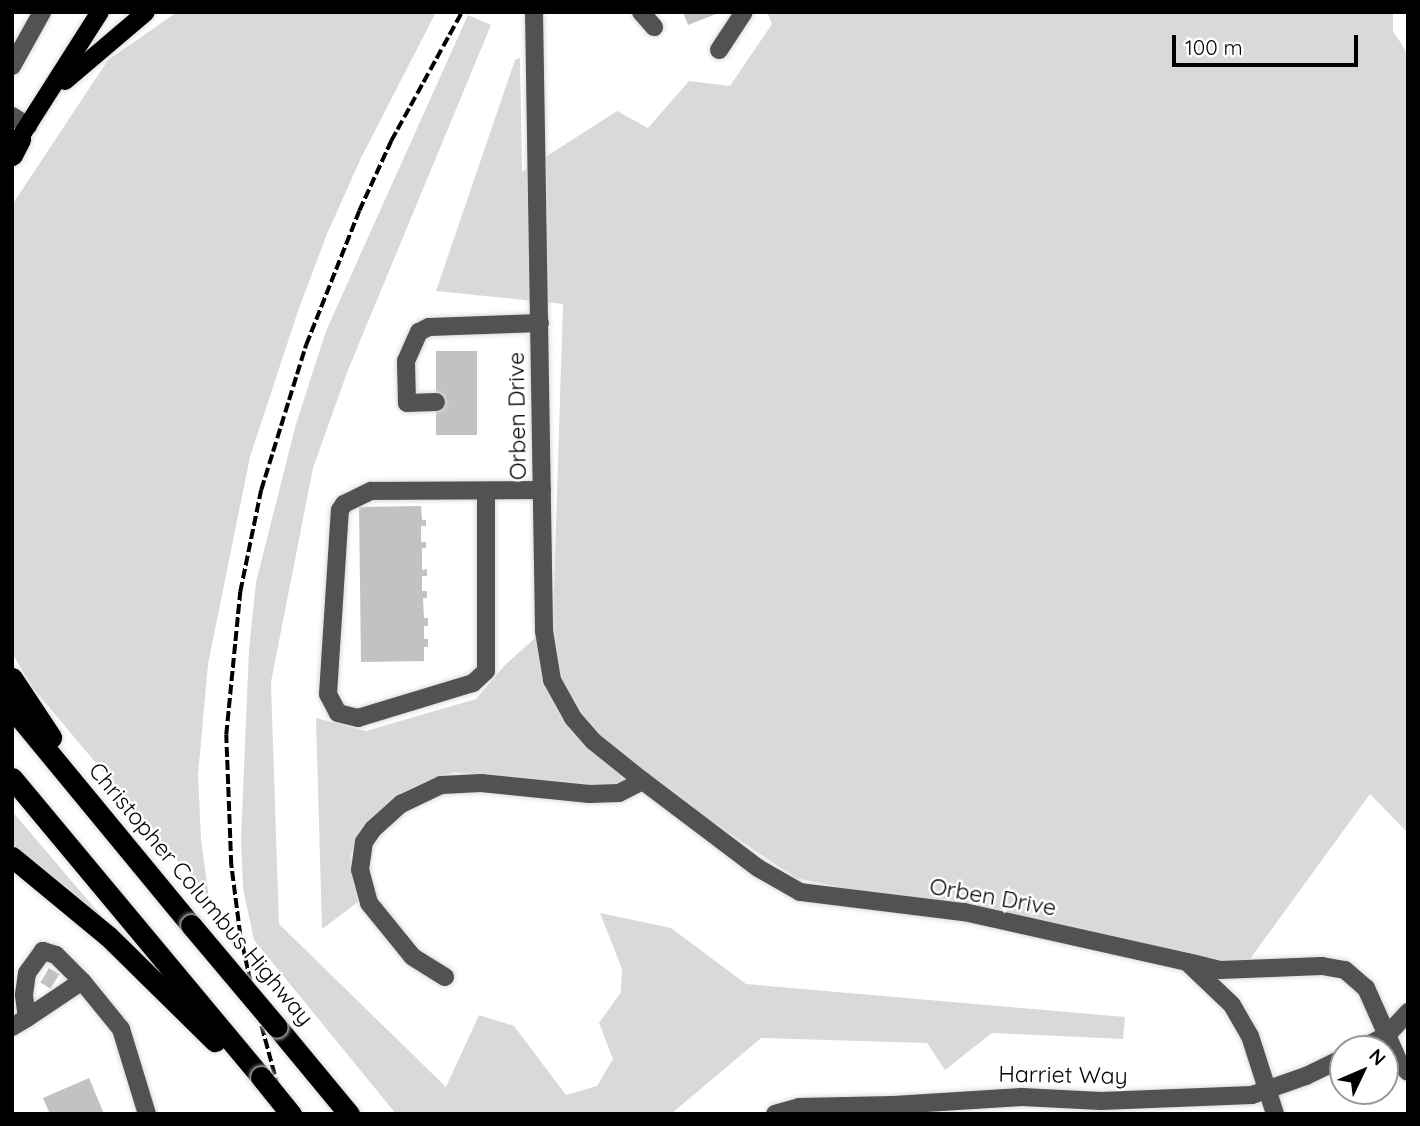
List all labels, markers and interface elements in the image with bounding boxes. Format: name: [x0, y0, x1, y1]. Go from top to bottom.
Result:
scale bar: [1175, 21, 1360, 65]
text: 100 m: [1185, 34, 1243, 60]
street label: Orben Drive: [502, 352, 532, 480]
street label: Christopher Columbus Highway: [83, 757, 319, 1031]
street label: Orben Drive: [927, 872, 1059, 922]
north arrow: [1329, 1035, 1399, 1105]
text: N: [1364, 1043, 1391, 1070]
street label: Harriet Way: [998, 1060, 1128, 1090]

